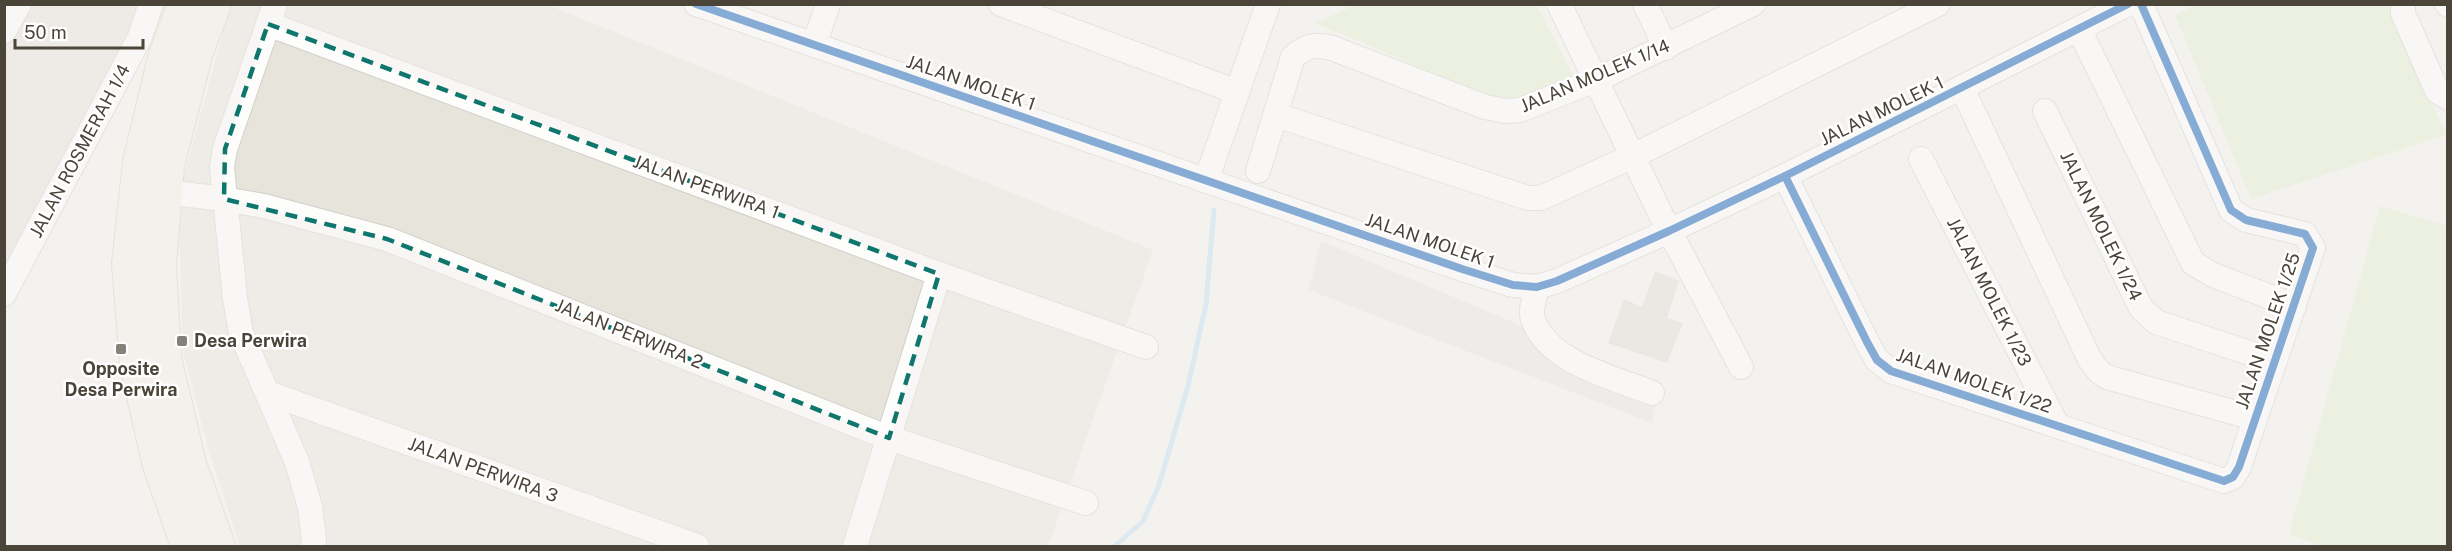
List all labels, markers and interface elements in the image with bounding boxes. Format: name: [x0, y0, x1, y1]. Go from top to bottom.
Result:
scale bar: [15, 12, 142, 50]
text: 50 m: [24, 22, 67, 43]
street label: JALAN MOLEK 1/14: [1517, 35, 1673, 117]
street label: JALAN MOLEK 1: [904, 51, 1039, 114]
street label: JALAN ROSMERAH 1/4: [25, 61, 134, 241]
street label: JALAN MOLEK 1: [1816, 71, 1947, 150]
street label: JALAN MOLEK 1/24: [2056, 148, 2147, 304]
street label: JALAN PERWIRA 1: [630, 150, 782, 223]
street label: JALAN MOLEK 1: [1363, 209, 1498, 272]
street label: JALAN MOLEK 1/23: [1943, 214, 2036, 369]
street label: JALAN MOLEK 1/25: [2231, 250, 2304, 412]
street label: JALAN PERWIRA 2: [552, 294, 706, 373]
place label: Desa Perwira: [194, 330, 307, 351]
marker: Desa Perwira: [175, 334, 189, 348]
marker: Opposite Desa Perwira: [114, 342, 128, 356]
street label: JALAN MOLEK 1/22: [1894, 344, 2055, 417]
place label: Opposite Desa Perwira: [64, 358, 178, 400]
street label: JALAN PERWIRA 3: [405, 433, 561, 506]

